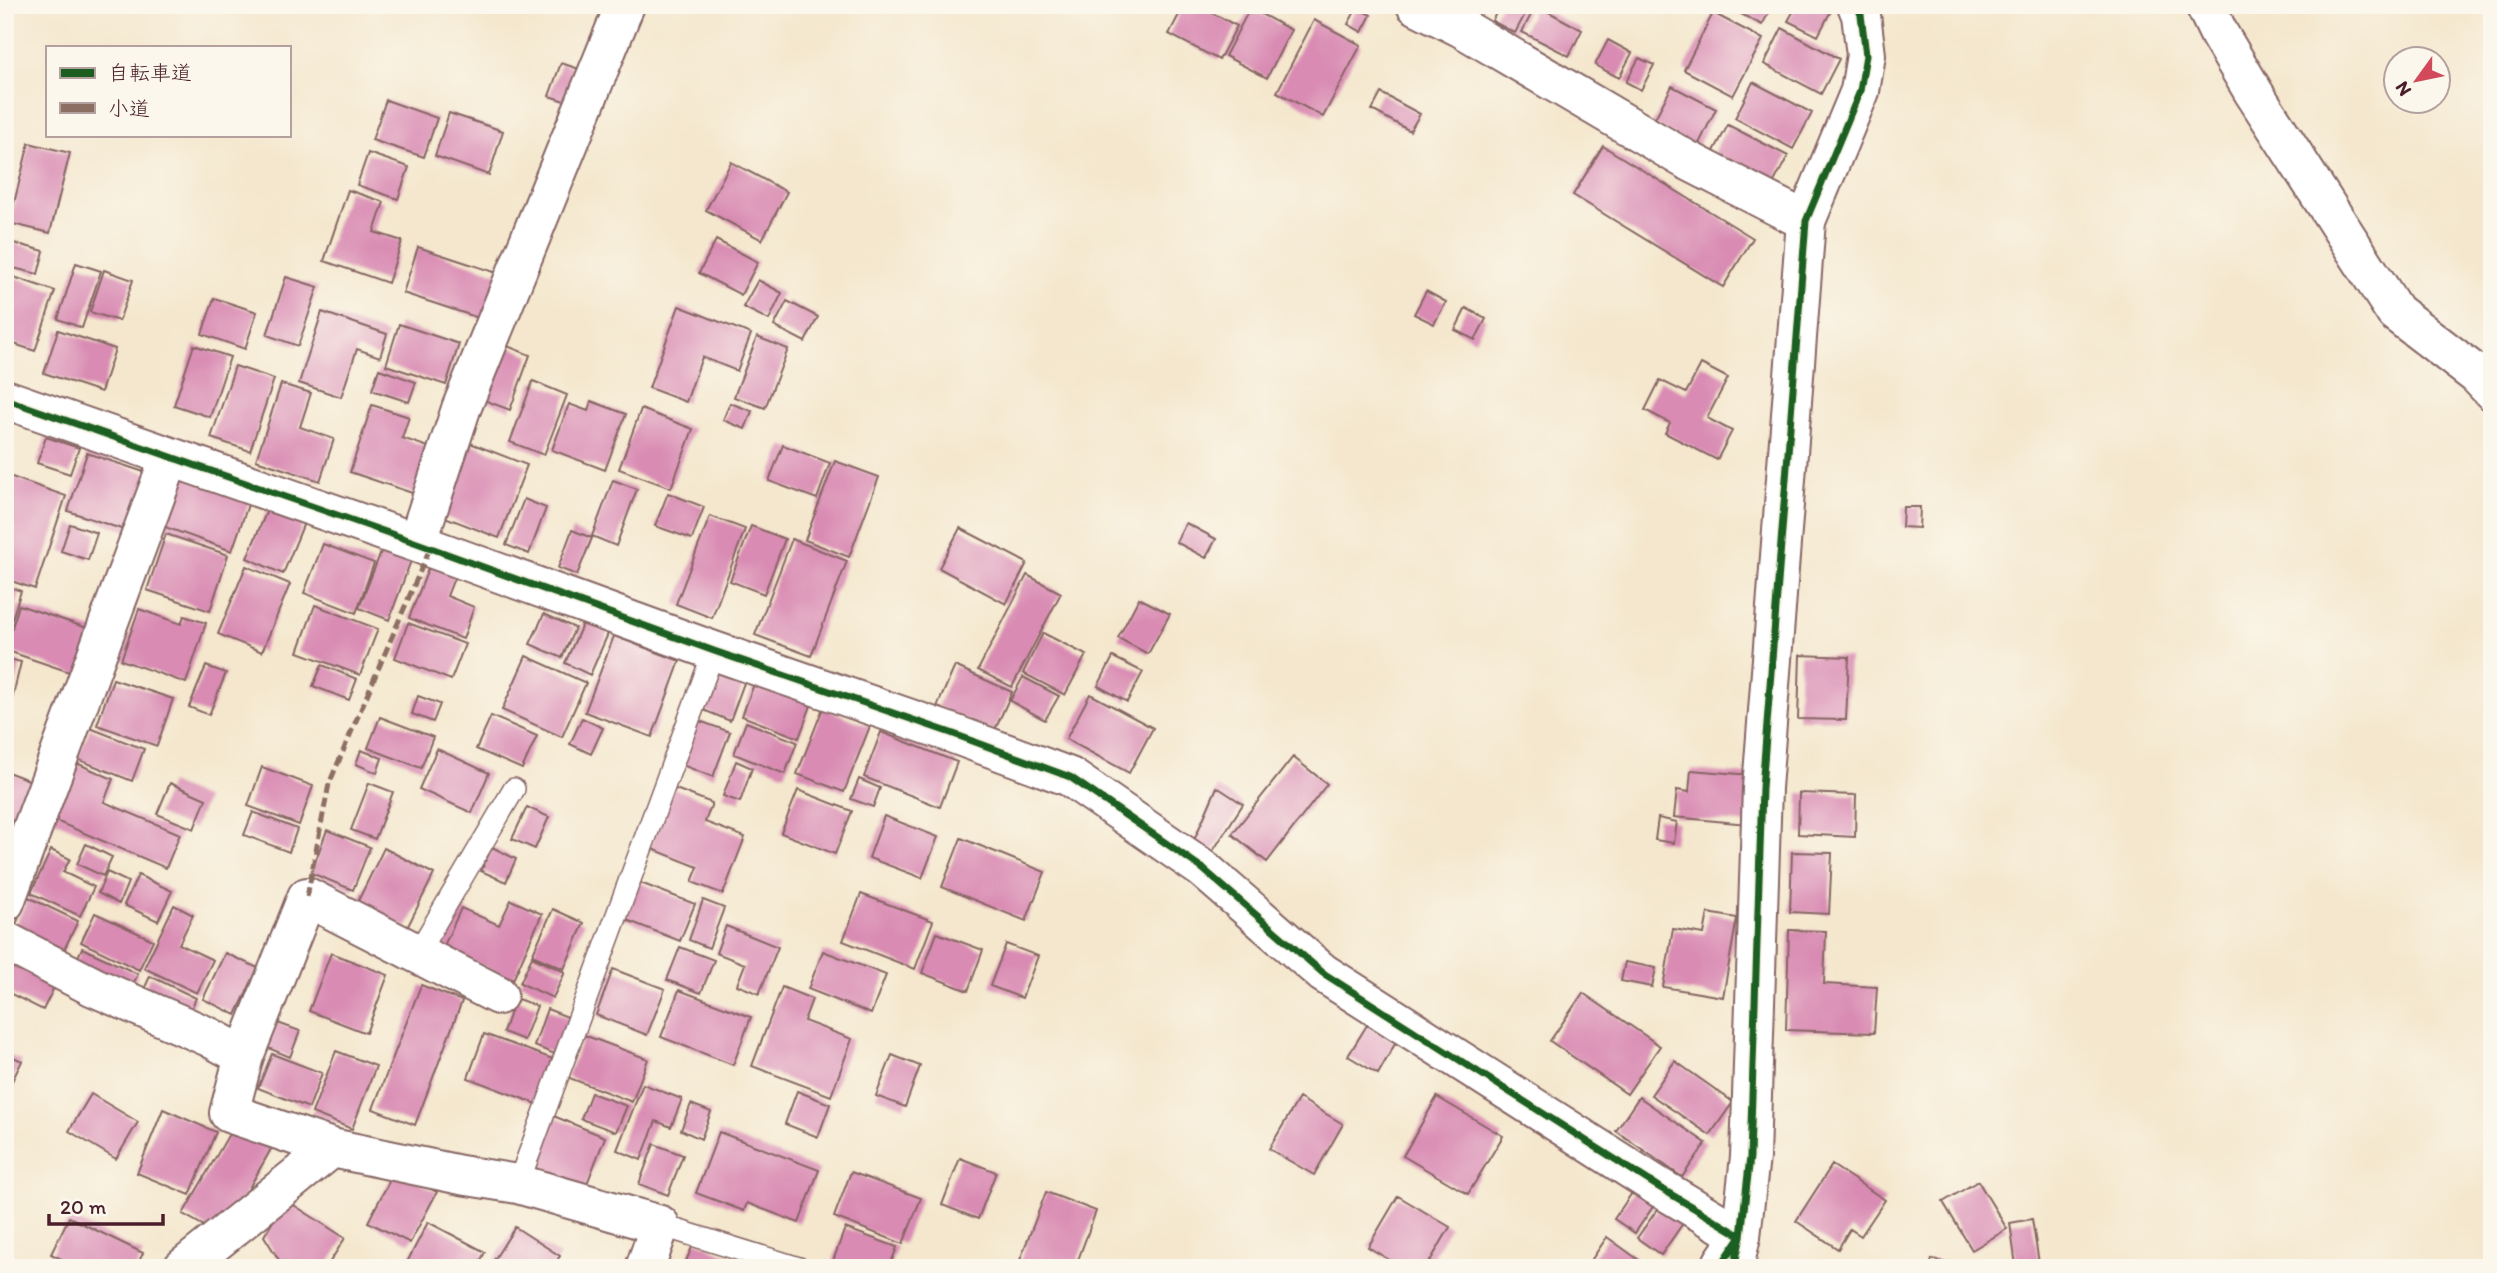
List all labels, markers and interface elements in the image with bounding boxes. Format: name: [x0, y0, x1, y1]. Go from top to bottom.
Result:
legend: [46, 46, 290, 136]
north arrow: [2382, 46, 2452, 116]
text: 自転車道: [108, 60, 192, 85]
text: N: [2390, 77, 2416, 101]
text: 小道: [108, 96, 150, 121]
scale bar: [49, 1182, 163, 1226]
text: 20 m: [60, 1194, 107, 1219]

